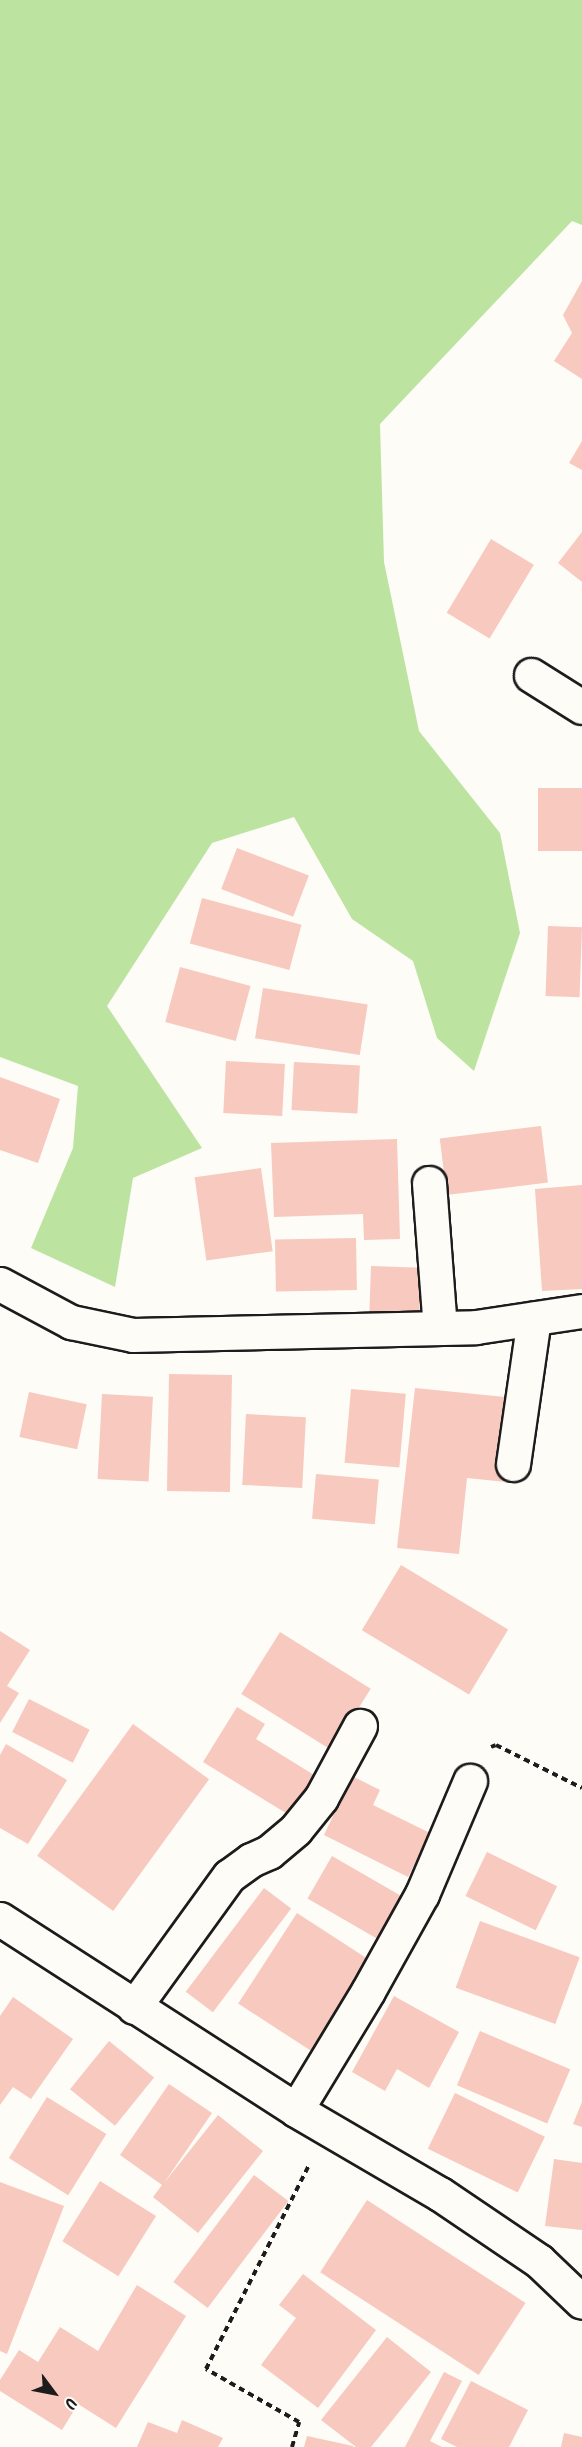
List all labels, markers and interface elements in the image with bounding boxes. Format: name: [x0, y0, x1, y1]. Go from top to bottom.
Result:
north arrow: [24, 2363, 84, 2423]
text: U: [57, 2392, 83, 2413]

